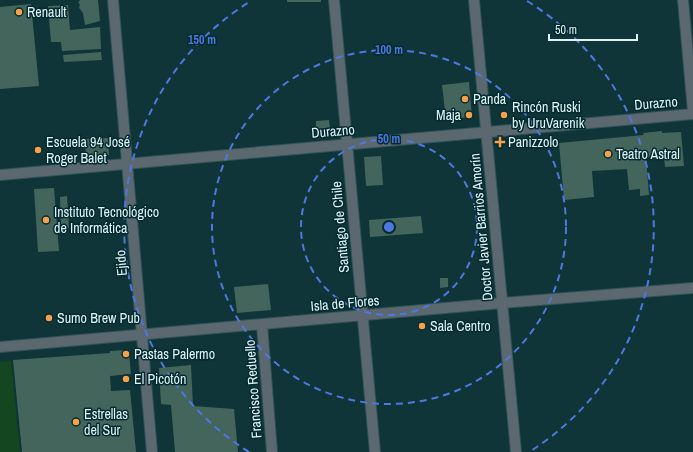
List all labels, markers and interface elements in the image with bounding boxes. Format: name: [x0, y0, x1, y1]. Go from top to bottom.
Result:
place label: Renault: [27, 3, 67, 21]
marker: Renault: [14, 7, 24, 17]
scale bar: [549, 16, 637, 42]
text: 50 m: [555, 22, 577, 38]
text: 150 m: [188, 32, 216, 48]
text: 100 m: [375, 42, 403, 58]
place label: Panda: [473, 90, 507, 108]
street label: Durazno: [634, 92, 678, 114]
marker: Panda: [460, 94, 470, 104]
place label: Rincón Ruski by UruVarenik: [512, 98, 585, 132]
place label: Maja: [436, 106, 462, 124]
marker: Maja: [464, 110, 474, 120]
marker: Rincón Ruski by UruVarenik: [499, 110, 509, 120]
street label: Durazno: [311, 120, 355, 142]
text: 50 m: [378, 131, 400, 147]
place label: Escuela 94 José Roger Balet: [46, 133, 130, 167]
place label: Panizzolo: [508, 133, 558, 151]
marker: Panizzolo: [495, 137, 505, 147]
marker: Escuela 94 José Roger Balet: [33, 145, 43, 155]
place label: Teatro Astral: [616, 145, 680, 163]
marker: Teatro Astral: [603, 149, 613, 159]
street label: Doctor Javier Barrios Amorín: [466, 152, 496, 302]
street label: Santiago de Chile: [327, 180, 353, 274]
place label: Instituto Tecnológico de Informática: [54, 203, 159, 237]
marker: Instituto Tecnológico de Informática: [41, 215, 51, 225]
centre of rings: [382, 220, 396, 234]
street label: Ejido: [111, 249, 131, 277]
street label: Isla de Flores: [310, 291, 380, 315]
place label: Sumo Brew Pub: [57, 309, 140, 327]
marker: Sumo Brew Pub: [44, 313, 54, 323]
place label: Sala Centro: [430, 317, 491, 335]
marker: Sala Centro: [417, 321, 427, 331]
street label: Francisco Reduello: [241, 339, 265, 439]
place label: Pastas Palermo: [134, 345, 215, 363]
marker: Pastas Palermo: [121, 349, 131, 359]
place label: El Picotón: [134, 370, 186, 388]
marker: El Picotón: [121, 374, 131, 384]
place label: Estrellas del Sur: [84, 405, 128, 439]
marker: Estrellas del Sur: [71, 417, 81, 427]

